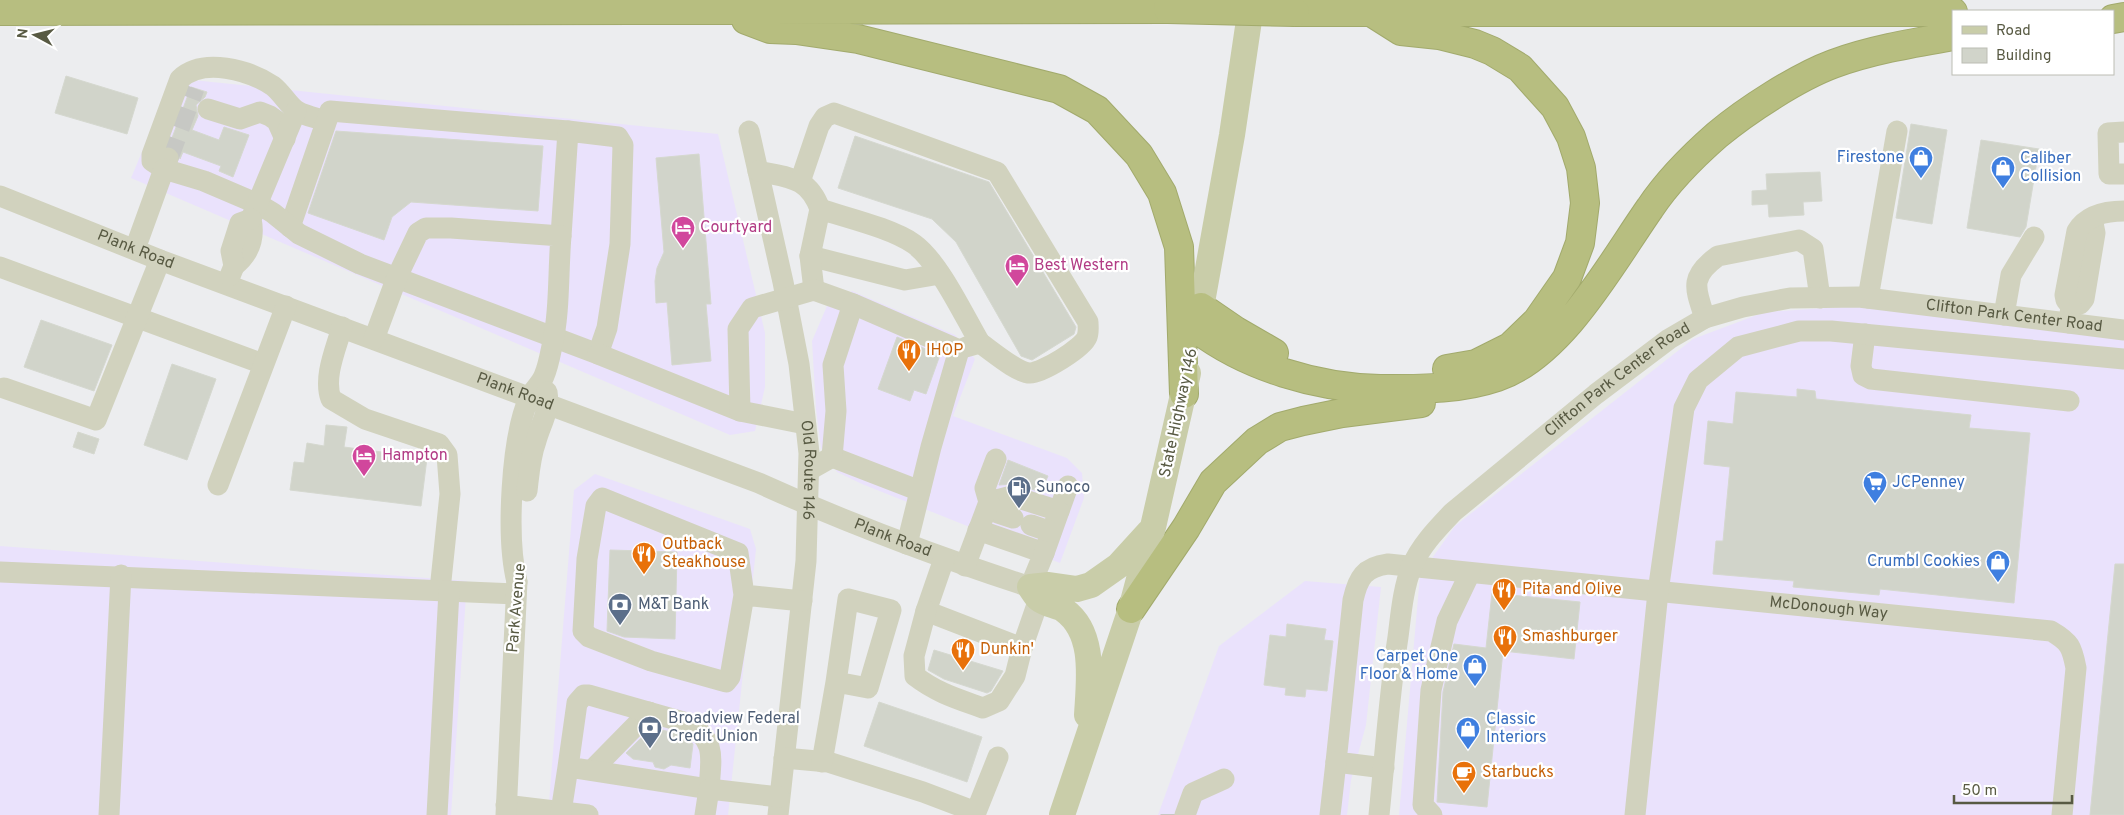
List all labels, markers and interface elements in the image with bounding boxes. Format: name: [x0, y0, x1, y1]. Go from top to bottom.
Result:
north arrow: [10, 10, 60, 60]
legend: [1952, 10, 2114, 75]
text: Road: [1996, 22, 2031, 41]
text: N: [15, 28, 33, 40]
text: Building: [1996, 47, 2051, 66]
shop icon: Firestone: [1908, 145, 1934, 179]
place label: Firestone: [1837, 148, 1904, 168]
place label: Caliber Collision: [2020, 149, 2081, 187]
shop icon: Caliber Collision: [1990, 155, 2016, 189]
hotel icon: Courtyard: [670, 215, 696, 249]
place label: Courtyard: [700, 218, 772, 238]
street label: Plank Road: [94, 226, 177, 274]
hotel icon: Best Western: [1004, 253, 1030, 287]
place label: Best Western: [1034, 256, 1129, 276]
street label: Clifton Park Center Road: [1925, 295, 2104, 337]
street label: Clifton Park Center Road: [1541, 319, 1694, 442]
restaurant icon: IHOP: [896, 338, 922, 372]
place label: IHOP: [926, 341, 963, 361]
street label: State Highway 146: [1156, 346, 1202, 480]
street label: Plank Road: [473, 369, 556, 416]
street label: Old Route 146: [795, 419, 819, 521]
hotel icon: Hampton: [351, 443, 377, 477]
place label: Hampton: [382, 446, 448, 466]
supermarket icon: JCPenney: [1862, 470, 1888, 504]
place label: JCPenney: [1892, 473, 1965, 493]
fuel station icon: Sunoco: [1006, 475, 1032, 509]
place label: Sunoco: [1036, 478, 1090, 498]
street label: Plank Road: [851, 514, 934, 562]
place label: Outback Steakhouse: [662, 535, 746, 573]
restaurant icon: Outback Steakhouse: [631, 541, 657, 575]
shop icon: Crumbl Cookies: [1985, 549, 2011, 583]
place label: Crumbl Cookies: [1867, 552, 1980, 572]
street label: Park Avenue: [503, 562, 531, 654]
restaurant icon: Pita and Olive: [1491, 577, 1517, 611]
place label: Pita and Olive: [1522, 580, 1622, 600]
bank icon: M&T Bank: [607, 592, 633, 626]
street label: McDonough Way: [1768, 593, 1889, 624]
place label: M&T Bank: [638, 595, 709, 615]
restaurant icon: Smashburger: [1492, 624, 1518, 658]
place label: Smashburger: [1522, 627, 1618, 647]
restaurant icon: Dunkin': [950, 637, 976, 671]
place label: Dunkin': [980, 640, 1034, 660]
place label: Carpet One Floor & Home: [1360, 647, 1458, 685]
shop icon: Carpet One Floor & Home: [1462, 653, 1488, 687]
place label: Broadview Federal Credit Union: [668, 709, 800, 747]
place label: Classic Interiors: [1486, 710, 1547, 748]
bank icon: Broadview Federal Credit Union: [637, 715, 663, 749]
shop icon: Classic Interiors: [1455, 716, 1481, 750]
cafe icon: Starbucks: [1451, 760, 1477, 794]
place label: Starbucks: [1482, 763, 1554, 783]
scale bar: [1954, 772, 2072, 804]
text: 50 m: [1962, 782, 1997, 801]

